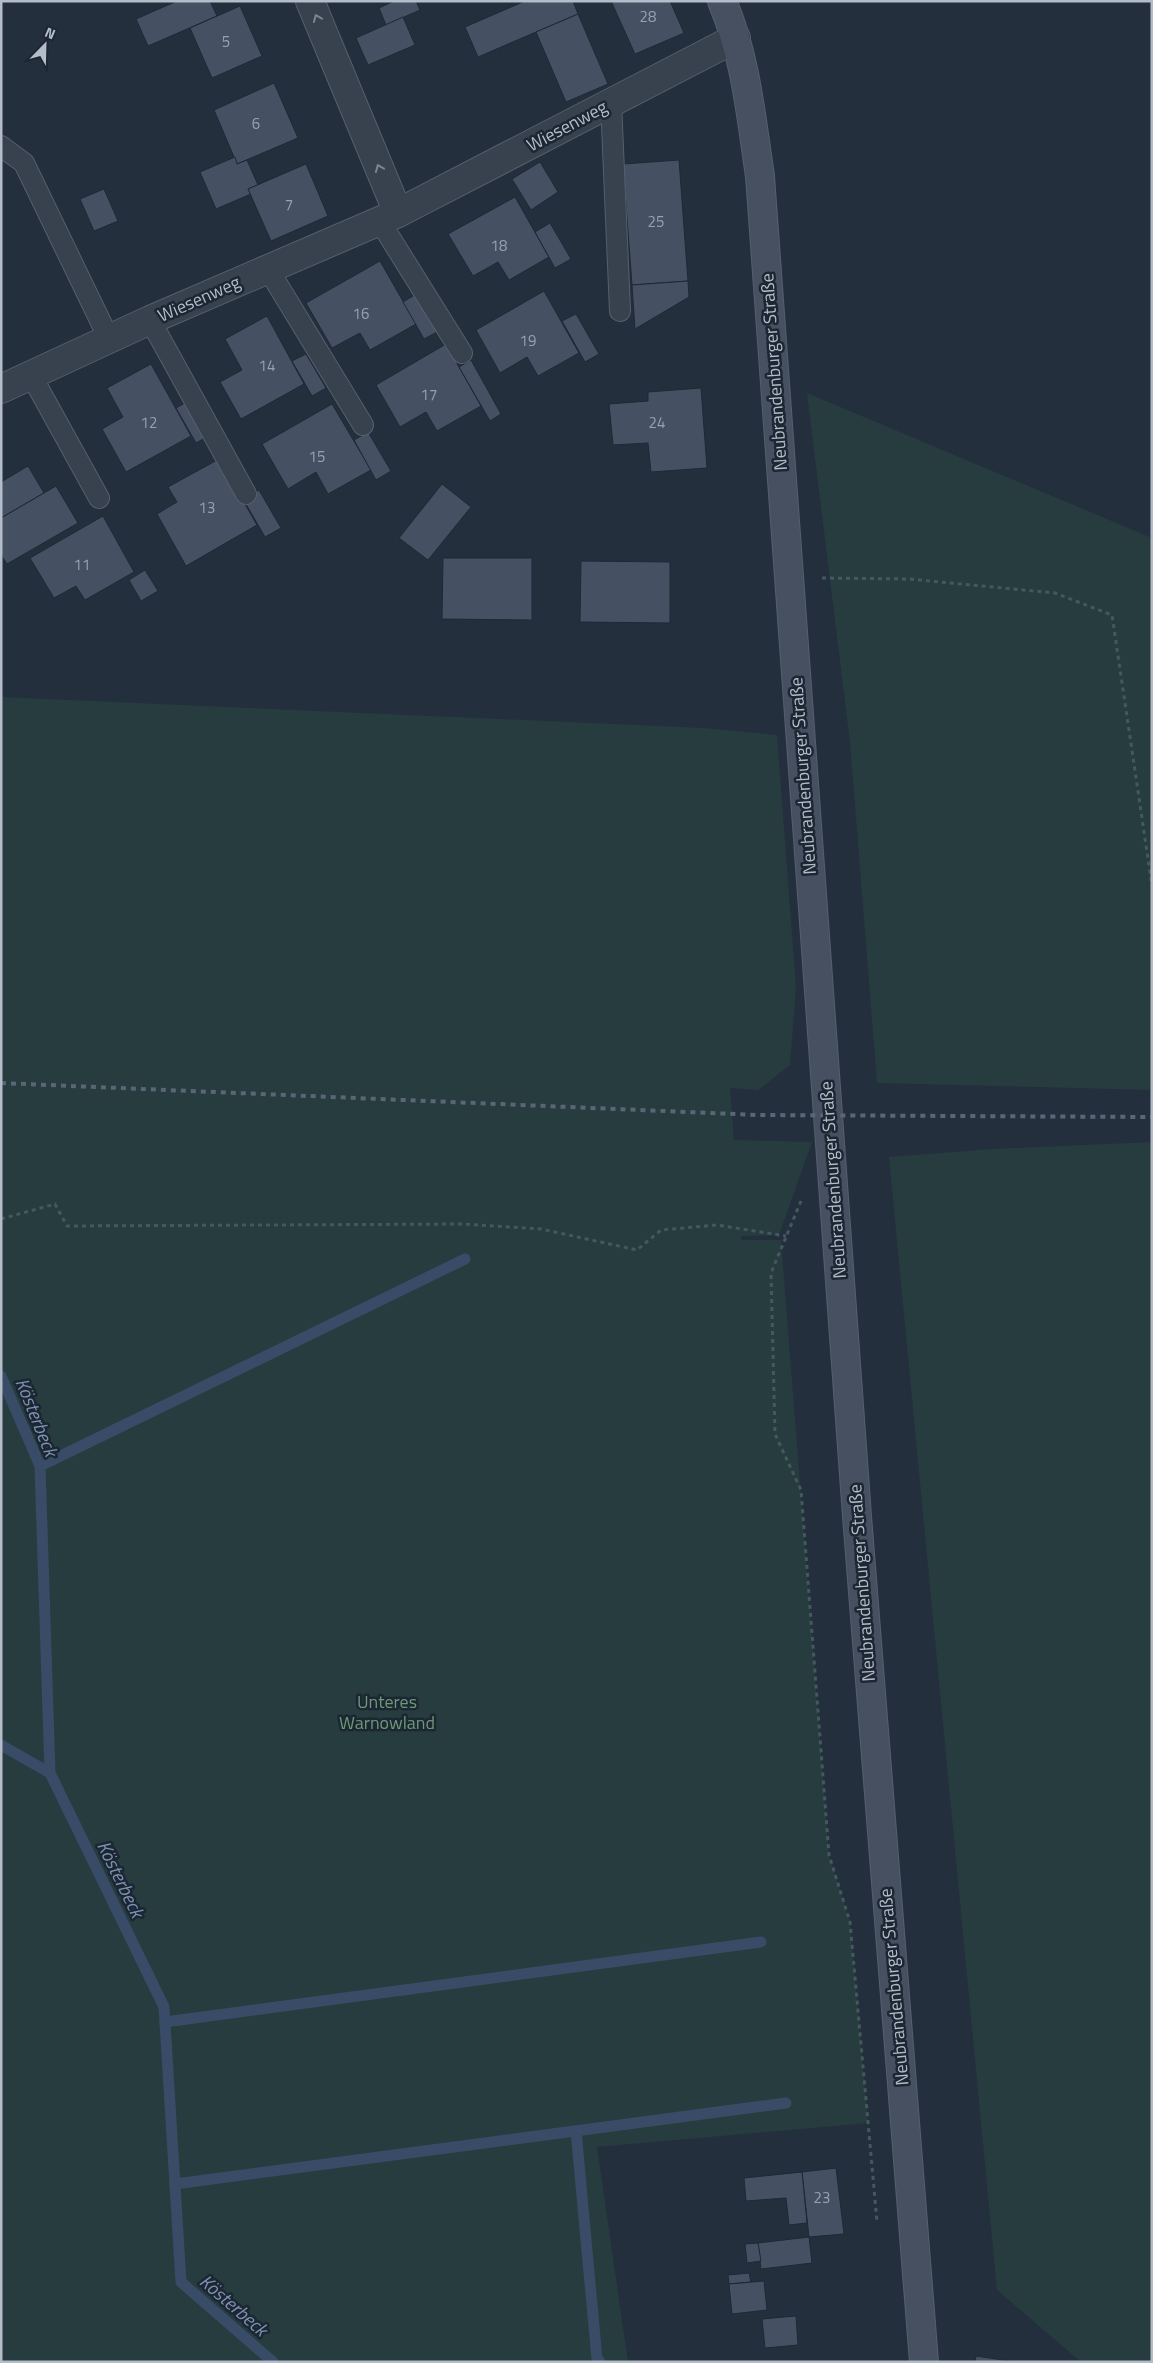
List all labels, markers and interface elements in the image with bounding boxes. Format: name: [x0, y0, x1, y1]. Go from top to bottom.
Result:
house number: 28: [640, 5, 656, 28]
one-way arrow: [313, 14, 324, 23]
north arrow: [20, 20, 70, 70]
text: N: [42, 21, 59, 44]
house number: 5: [222, 30, 230, 53]
street label: Wiesenweg: [522, 93, 612, 158]
house number: 6: [252, 112, 260, 135]
one-way arrow: [375, 164, 386, 173]
house number: 7: [285, 193, 293, 216]
house number: 25: [648, 210, 664, 233]
house number: 18: [491, 234, 507, 257]
street label: Wiesenweg: [153, 268, 244, 329]
street label: Neubrandenburger Straße: [753, 273, 794, 472]
house number: 16: [353, 302, 369, 325]
house number: 19: [520, 329, 536, 352]
house number: 14: [259, 354, 275, 377]
house number: 17: [421, 383, 437, 406]
house number: 12: [141, 411, 157, 434]
house number: 24: [649, 411, 665, 434]
house number: 15: [309, 445, 325, 468]
house number: 13: [199, 496, 215, 519]
house number: 11: [74, 553, 90, 576]
street label: Neubrandenburger Straße: [782, 677, 823, 876]
street label: Neubrandenburger Straße: [812, 1081, 853, 1280]
water label: Kösterbeck: [9, 1373, 67, 1463]
street label: Neubrandenburger Straße: [841, 1484, 882, 1683]
park label: Unteres Warnowland: [339, 1688, 435, 1736]
water label: Kösterbeck: [90, 1835, 154, 1924]
street label: Neubrandenburger Straße: [871, 1887, 916, 2087]
house number: 23: [814, 2186, 830, 2209]
water label: Kösterbeck: [194, 2267, 277, 2344]

